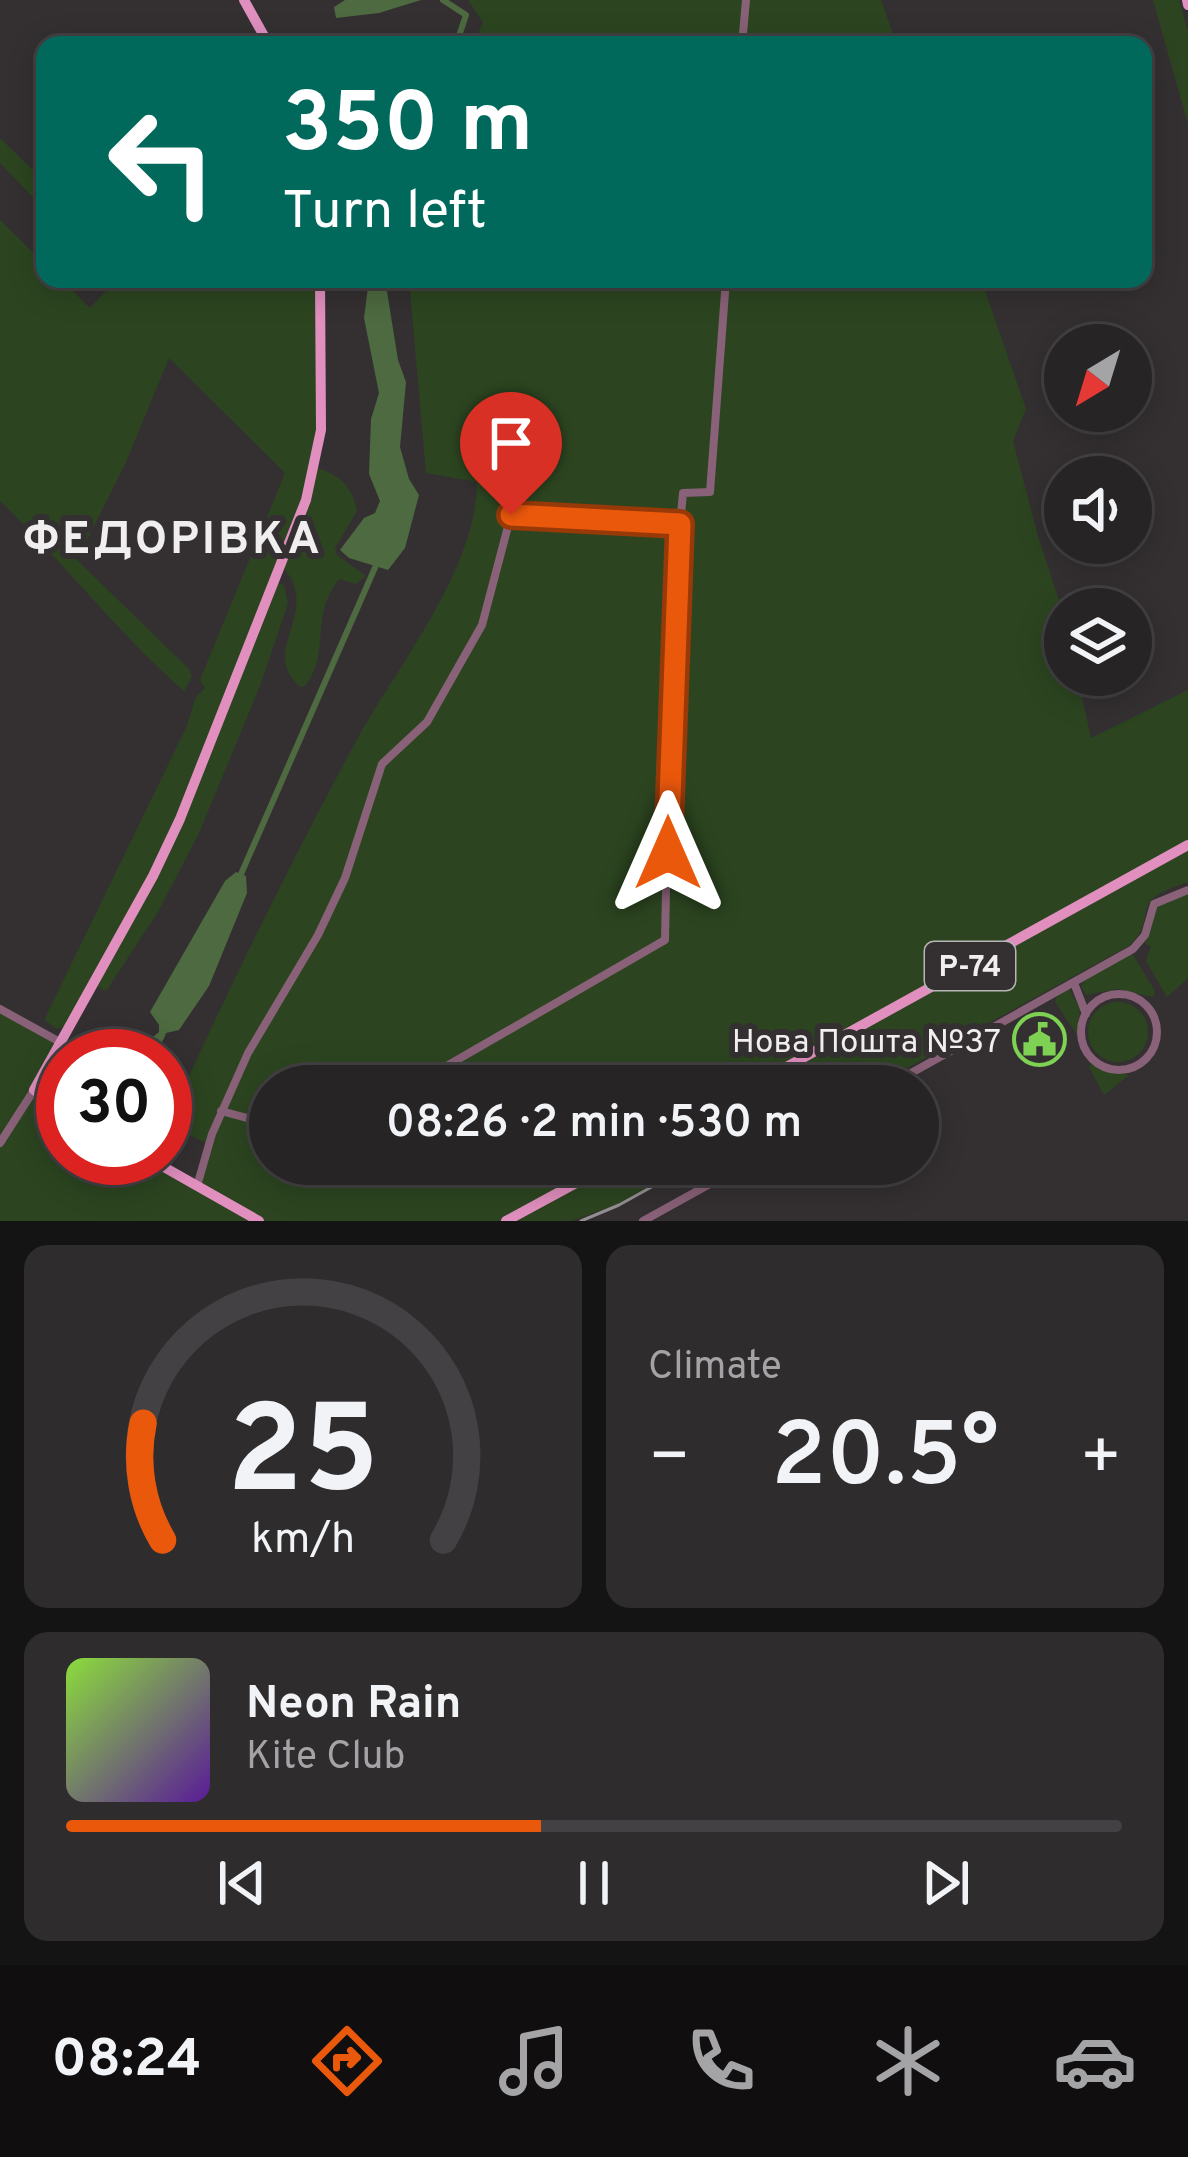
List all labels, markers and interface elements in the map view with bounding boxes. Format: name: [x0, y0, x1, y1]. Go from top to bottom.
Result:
text: 350 m: [282, 75, 533, 181]
icon: left: [84, 84, 240, 240]
text: Turn left: [282, 179, 487, 248]
north arrow: [1044, 324, 1152, 432]
map controls: [1044, 324, 1152, 696]
pin: [460, 392, 562, 515]
icon: arrive: [478, 410, 544, 476]
button: sound: [1044, 456, 1152, 564]
district label: ФЕДОРІВКА: [23, 513, 323, 570]
button: layers: [1044, 588, 1152, 696]
position arrow: [605, 790, 731, 916]
road number: Р-74: [925, 942, 1015, 990]
public building icon: Нова Пошта №37: [1012, 1012, 1068, 1068]
place label: Нова Пошта №37: [732, 1023, 1001, 1065]
speed limit sign: 30: [36, 1029, 192, 1185]
text: 08:26 · 2 min · 530 m: [386, 1096, 802, 1153]
text: Climate: [648, 1344, 782, 1393]
text: 25: [227, 1379, 379, 1537]
text: 20.5°: [771, 1404, 999, 1517]
text: −: [648, 1419, 691, 1502]
text: +: [1079, 1419, 1122, 1502]
text: km/h: [251, 1513, 355, 1567]
text: Neon Rain: [246, 1677, 462, 1734]
text: Kite Club: [246, 1734, 405, 1783]
icon: previous: [209, 1850, 275, 1916]
icon: pause: [561, 1850, 627, 1916]
icon: next: [913, 1850, 979, 1916]
icon: directions: [305, 2019, 389, 2103]
icon: music: [492, 2019, 576, 2103]
icon: phone: [679, 2019, 763, 2103]
icon: climate: [866, 2019, 950, 2103]
icon: car: [1053, 2019, 1137, 2103]
text: 08:24: [51, 2027, 202, 2096]

